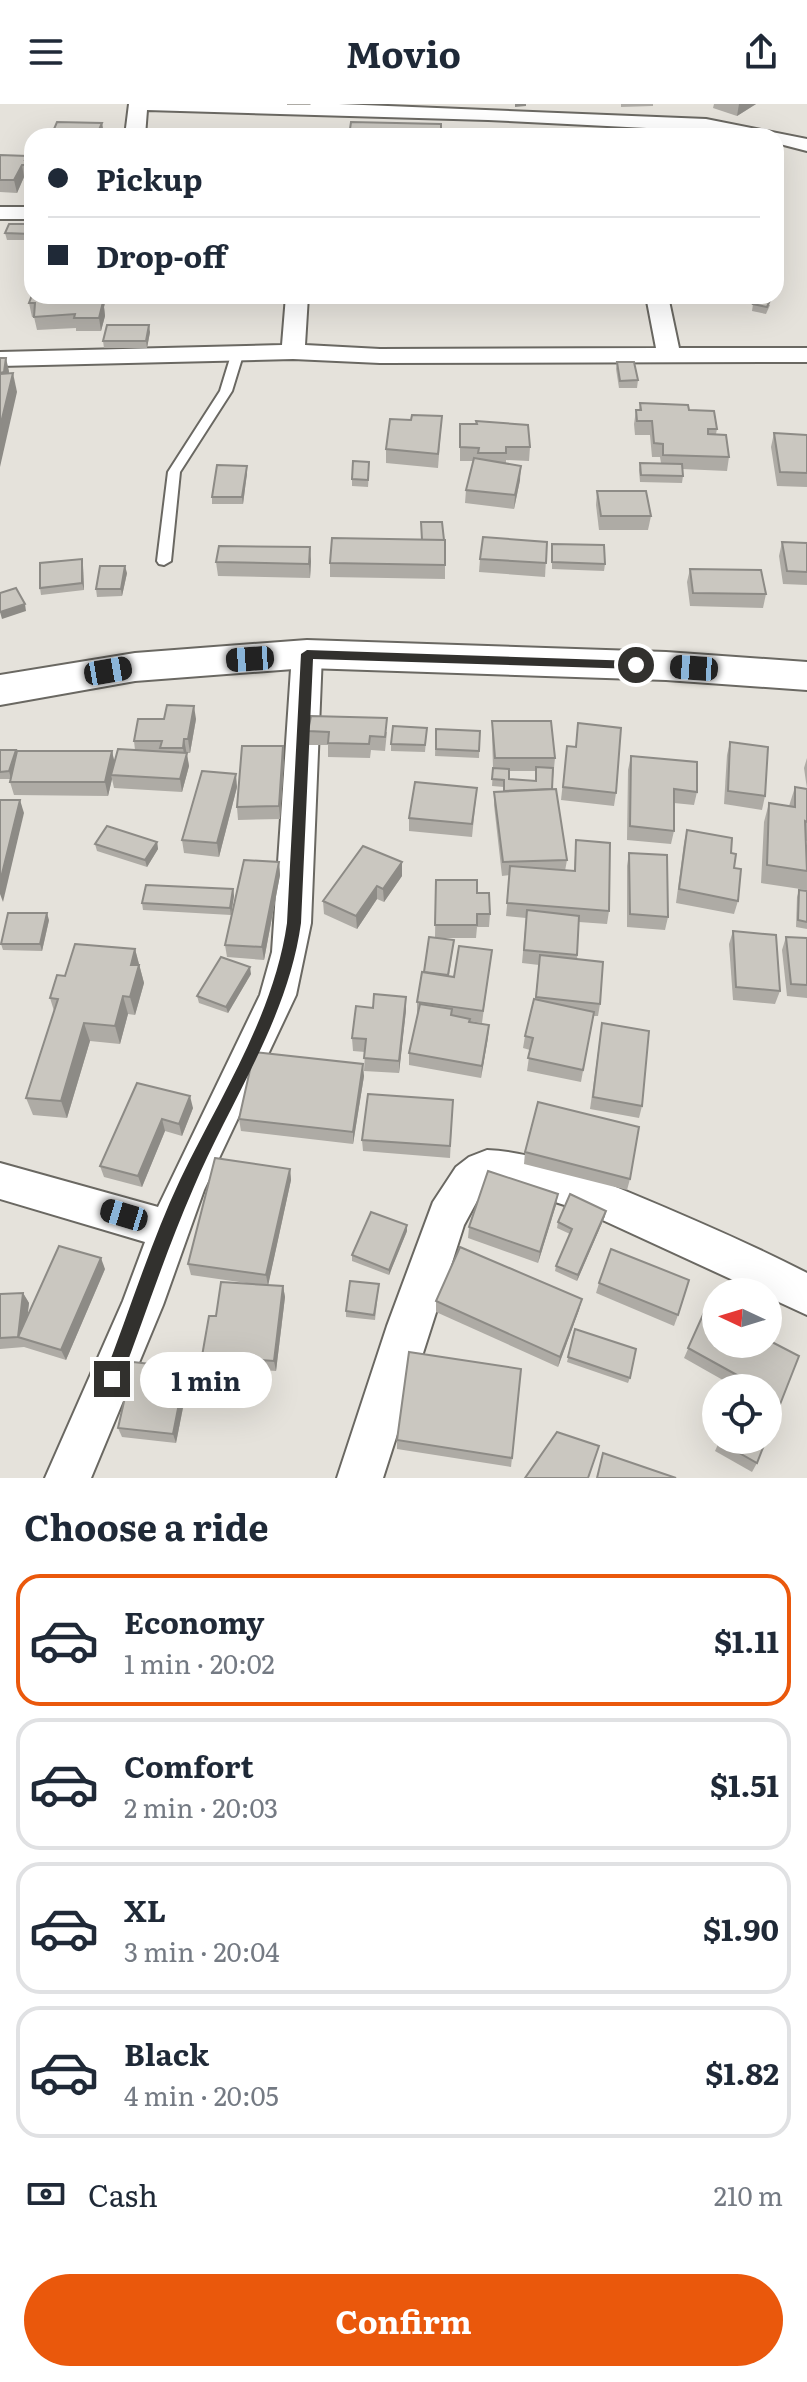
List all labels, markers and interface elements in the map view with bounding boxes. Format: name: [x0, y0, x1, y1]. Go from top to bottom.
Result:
text: Movio: [346, 26, 461, 79]
icon: menu: [24, 30, 68, 74]
icon: share: [739, 30, 783, 74]
text: Pickup: [96, 156, 203, 200]
text: Drop-off: [96, 233, 226, 277]
car: [225, 645, 275, 673]
route start: [618, 647, 654, 683]
car: [669, 654, 719, 682]
car: [82, 655, 134, 687]
car: [98, 1197, 150, 1233]
north arrow: [702, 1278, 782, 1358]
map controls: [702, 1278, 782, 1454]
callout: 1 min: [140, 1351, 272, 1407]
text: 1 min: [171, 1360, 241, 1399]
route end: [94, 1361, 130, 1397]
button: locate: [702, 1374, 782, 1454]
text: Choose a ride: [24, 1499, 269, 1552]
text: Economy: [124, 1599, 264, 1643]
icon: car: [28, 1604, 100, 1676]
text: $1.11: [714, 1618, 779, 1662]
text: 1 min · 20:02: [124, 1643, 275, 1682]
text: Comfort: [124, 1743, 254, 1787]
icon: car: [28, 1748, 100, 1820]
text: $1.51: [710, 1762, 779, 1806]
text: 2 min · 20:03: [124, 1787, 278, 1826]
text: XL: [124, 1887, 166, 1931]
icon: car: [28, 1892, 100, 1964]
text: $1.90: [703, 1906, 779, 1950]
text: 3 min · 20:04: [124, 1931, 280, 1970]
text: Black: [124, 2031, 209, 2075]
icon: car: [28, 2036, 100, 2108]
text: $1.82: [705, 2050, 779, 2094]
text: 4 min · 20:05: [124, 2075, 279, 2114]
icon: cash: [24, 2172, 68, 2216]
text: Cash: [88, 2172, 158, 2216]
text: 210 m: [714, 2175, 783, 2214]
button: Confirm: [24, 2274, 783, 2366]

